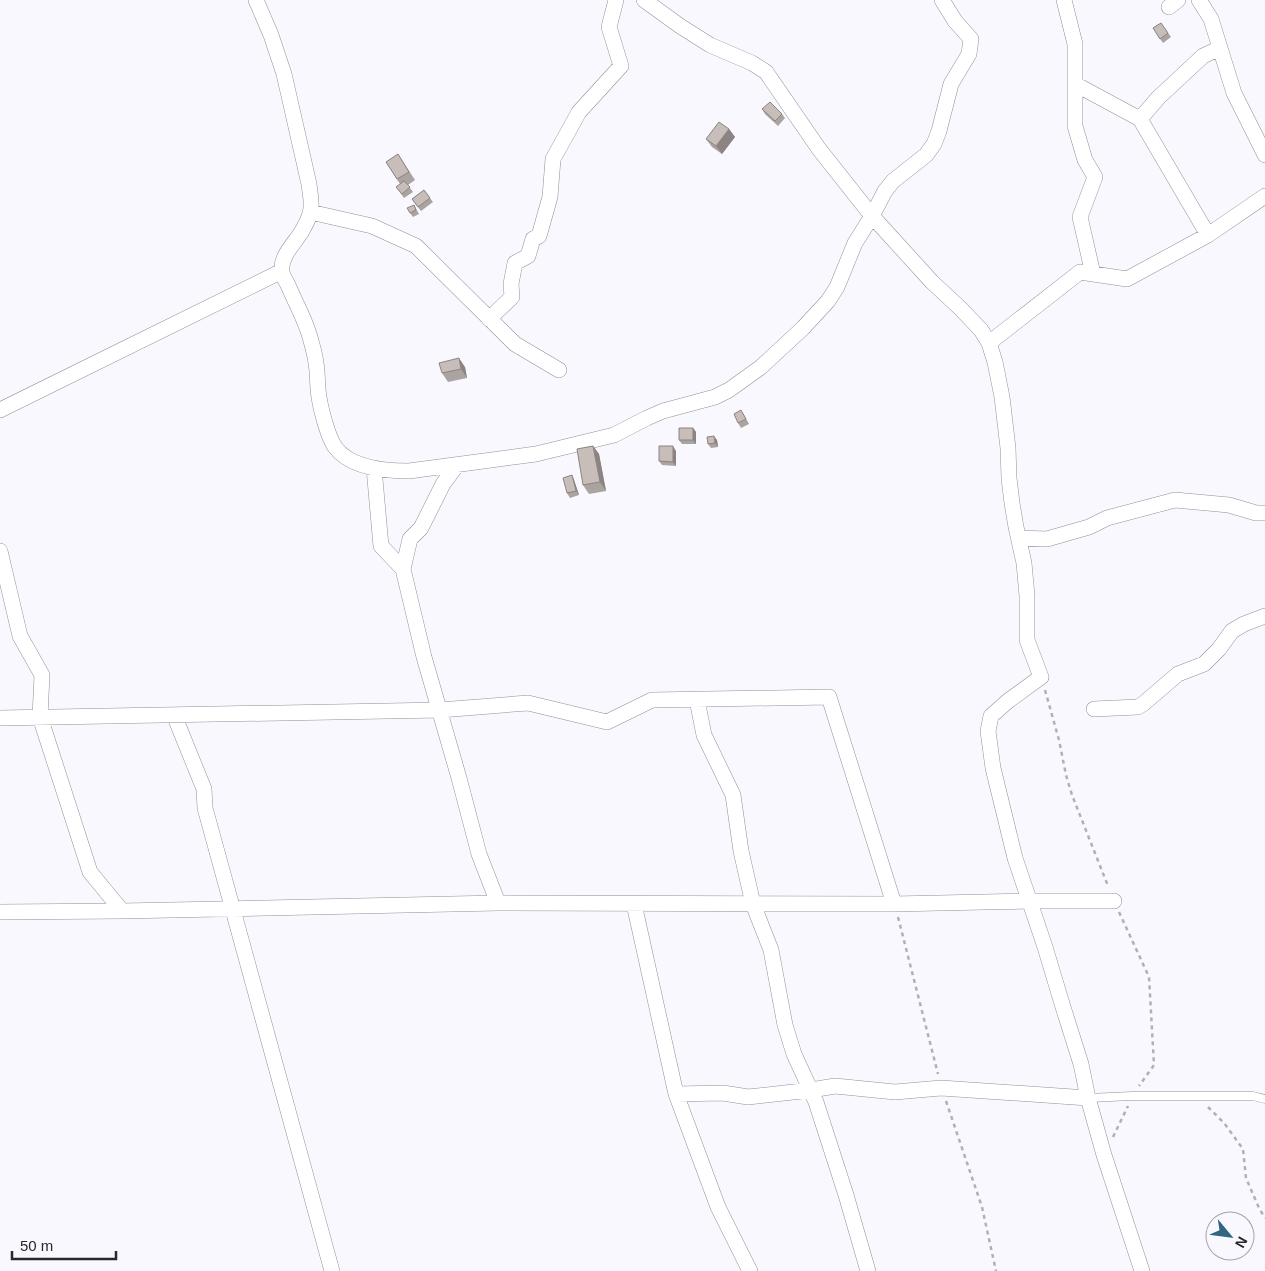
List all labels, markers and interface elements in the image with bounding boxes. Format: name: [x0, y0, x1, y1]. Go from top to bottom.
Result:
north arrow: [1205, 1211, 1255, 1261]
scale bar: [12, 1228, 116, 1260]
text: N: [1232, 1234, 1251, 1251]
text: 50 m: [20, 1237, 53, 1254]

